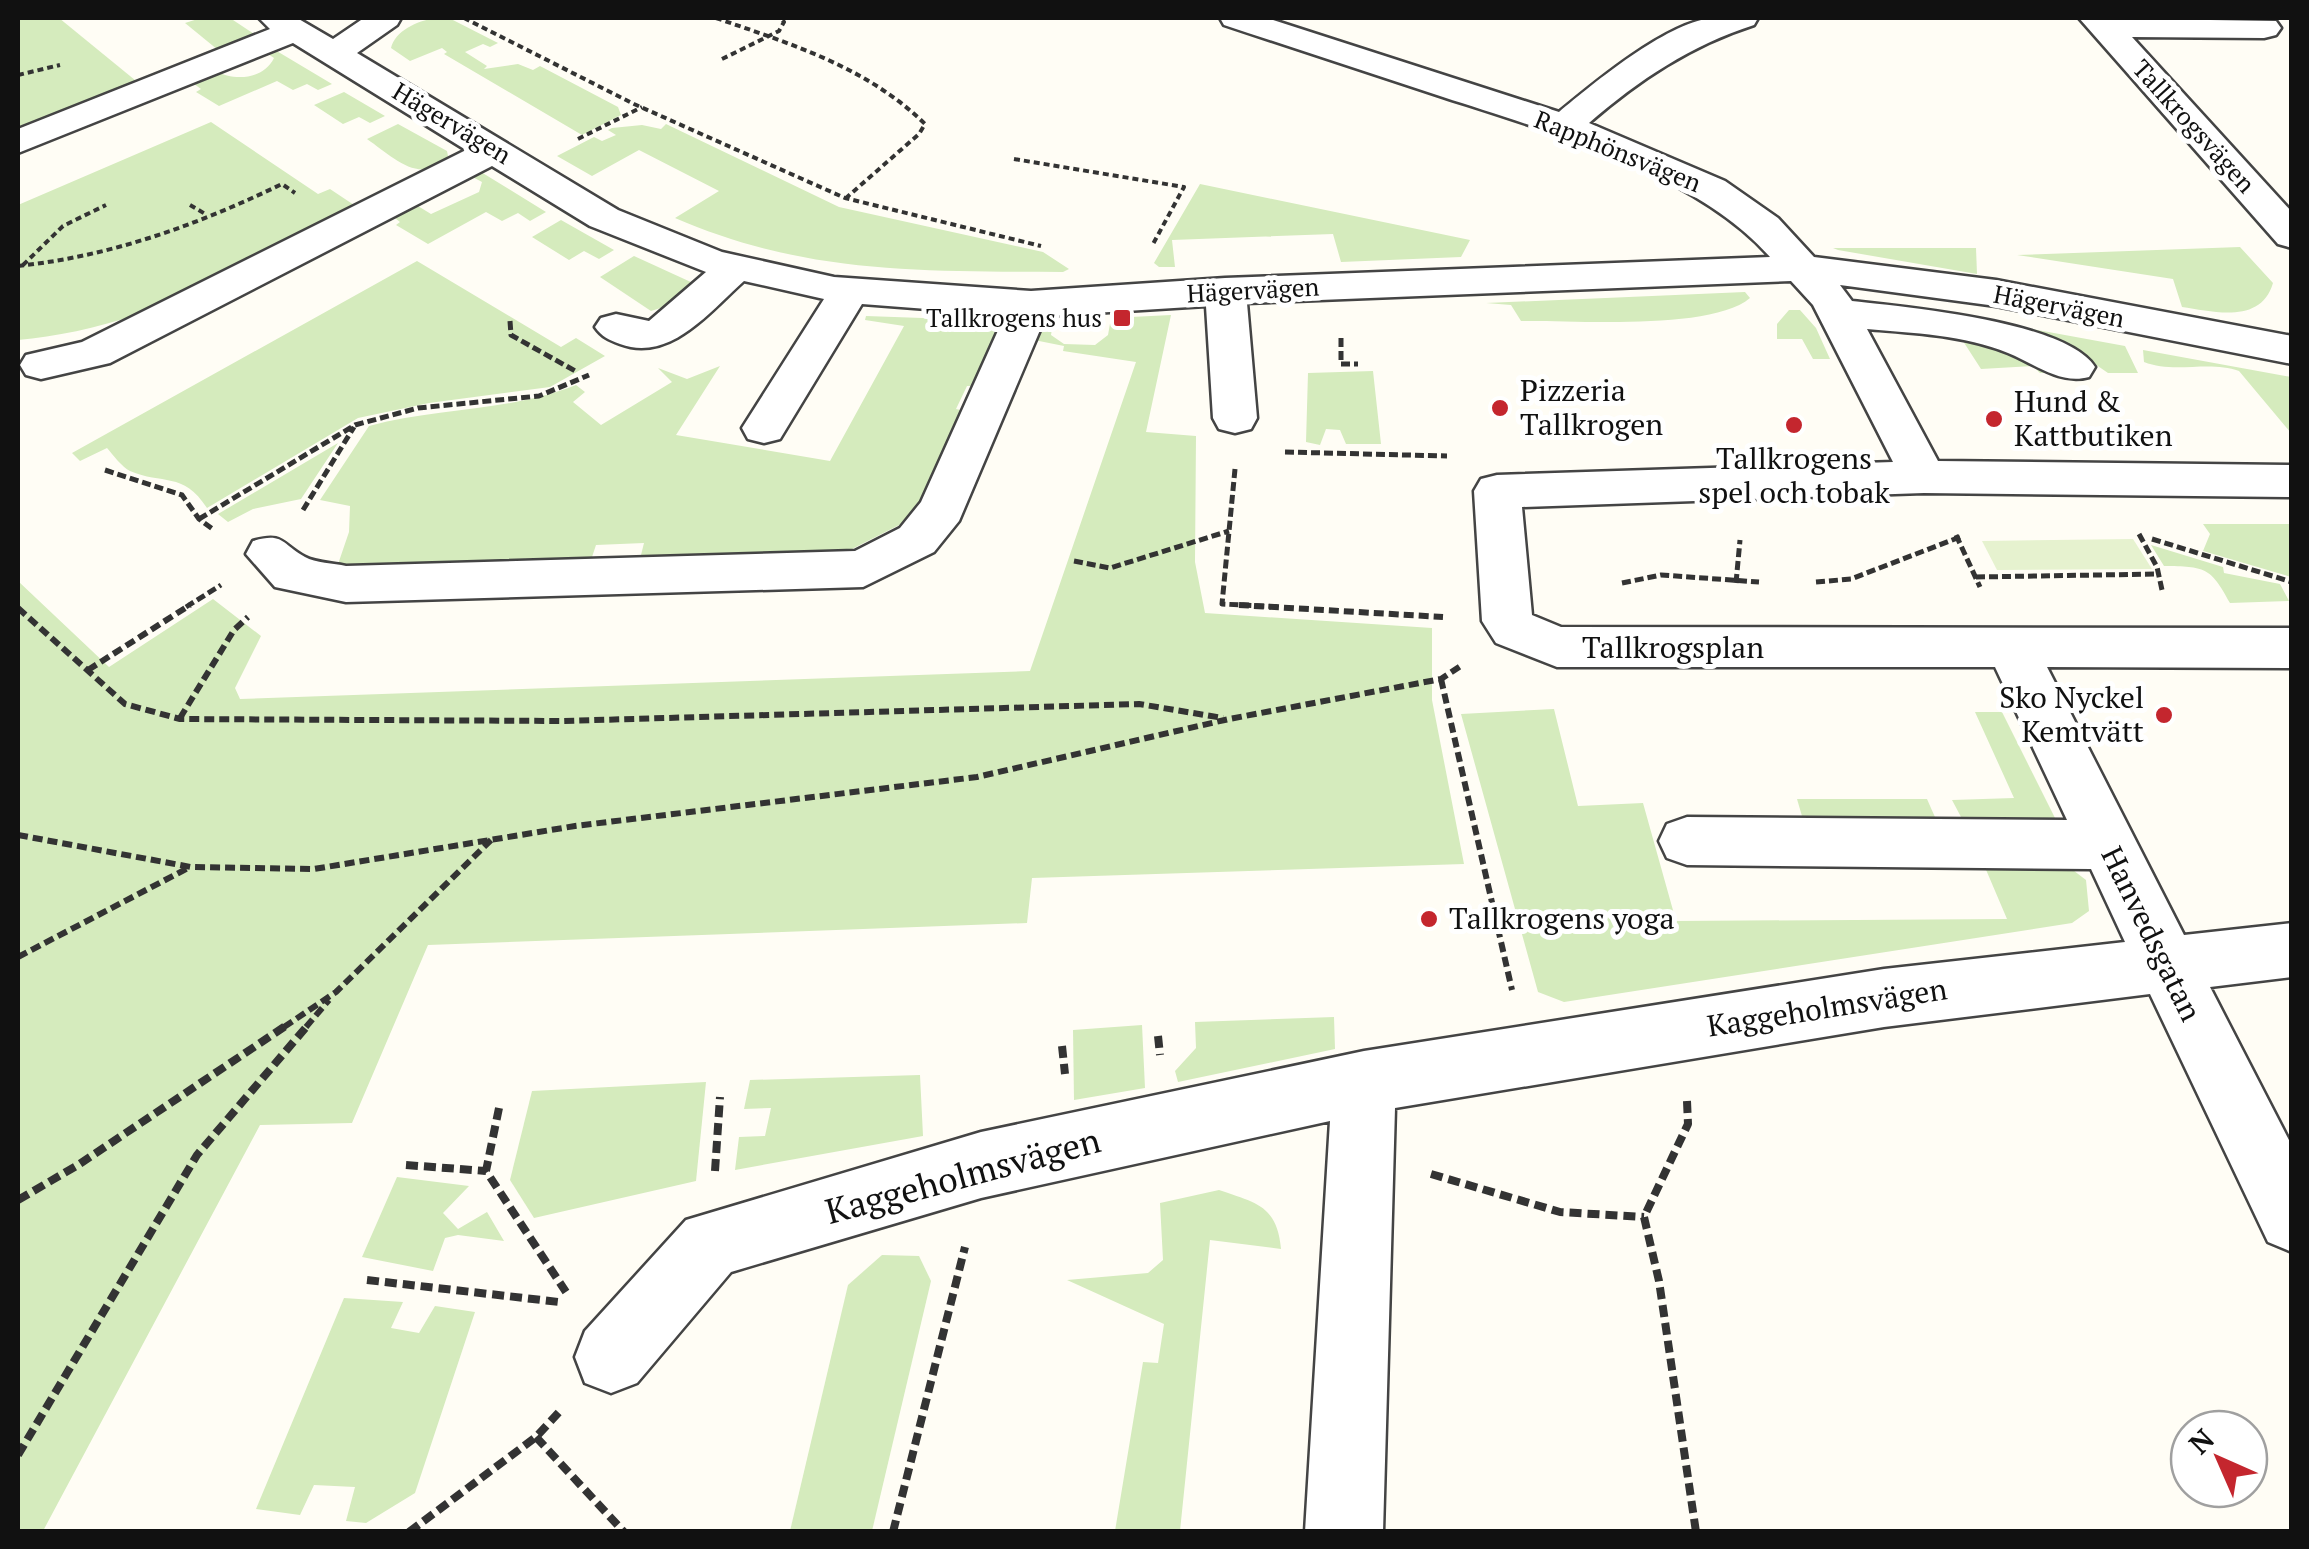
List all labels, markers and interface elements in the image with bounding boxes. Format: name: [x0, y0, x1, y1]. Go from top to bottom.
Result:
street label: Tallkrogsvägen: [2126, 52, 2263, 199]
street label: Hägervägen: [387, 74, 518, 171]
street label: Rapphönsvägen: [1530, 102, 1707, 199]
street label: Hägervägen: [1186, 270, 1320, 309]
street label: Hägervägen: [1991, 277, 2127, 334]
place label: Tallkrogens hus: [926, 301, 1102, 334]
marker: Tallkrogens hus: [1111, 307, 1133, 329]
place label: Pizzeria Tallkrogen: [1520, 370, 1663, 444]
place label: Hund & Kattbutiken: [2014, 381, 2173, 455]
marker: Pizzeria Tallkrogen: [1489, 397, 1511, 419]
marker: Hund & Kattbutiken: [1983, 408, 2005, 430]
marker: Tallkrogens spel och tobak: [1783, 414, 1805, 436]
place label: Tallkrogens spel och tobak: [1698, 438, 1890, 512]
street label: Tallkrogsplan: [1582, 627, 1764, 667]
place label: Sko Nyckel Kemtvätt: [1999, 677, 2144, 751]
marker: Sko Nyckel Kemtvätt: [2153, 704, 2175, 726]
street label: Hanvedsgatan: [2092, 840, 2211, 1028]
place label: Tallkrogens yoga: [1449, 898, 1675, 938]
marker: Tallkrogens yoga: [1418, 908, 1440, 930]
street label: Kaggeholmsvägen: [1704, 968, 1950, 1046]
street label: Kaggeholmsvägen: [820, 1116, 1105, 1234]
north arrow: [2169, 1409, 2269, 1509]
text: N: [2180, 1420, 2222, 1462]

